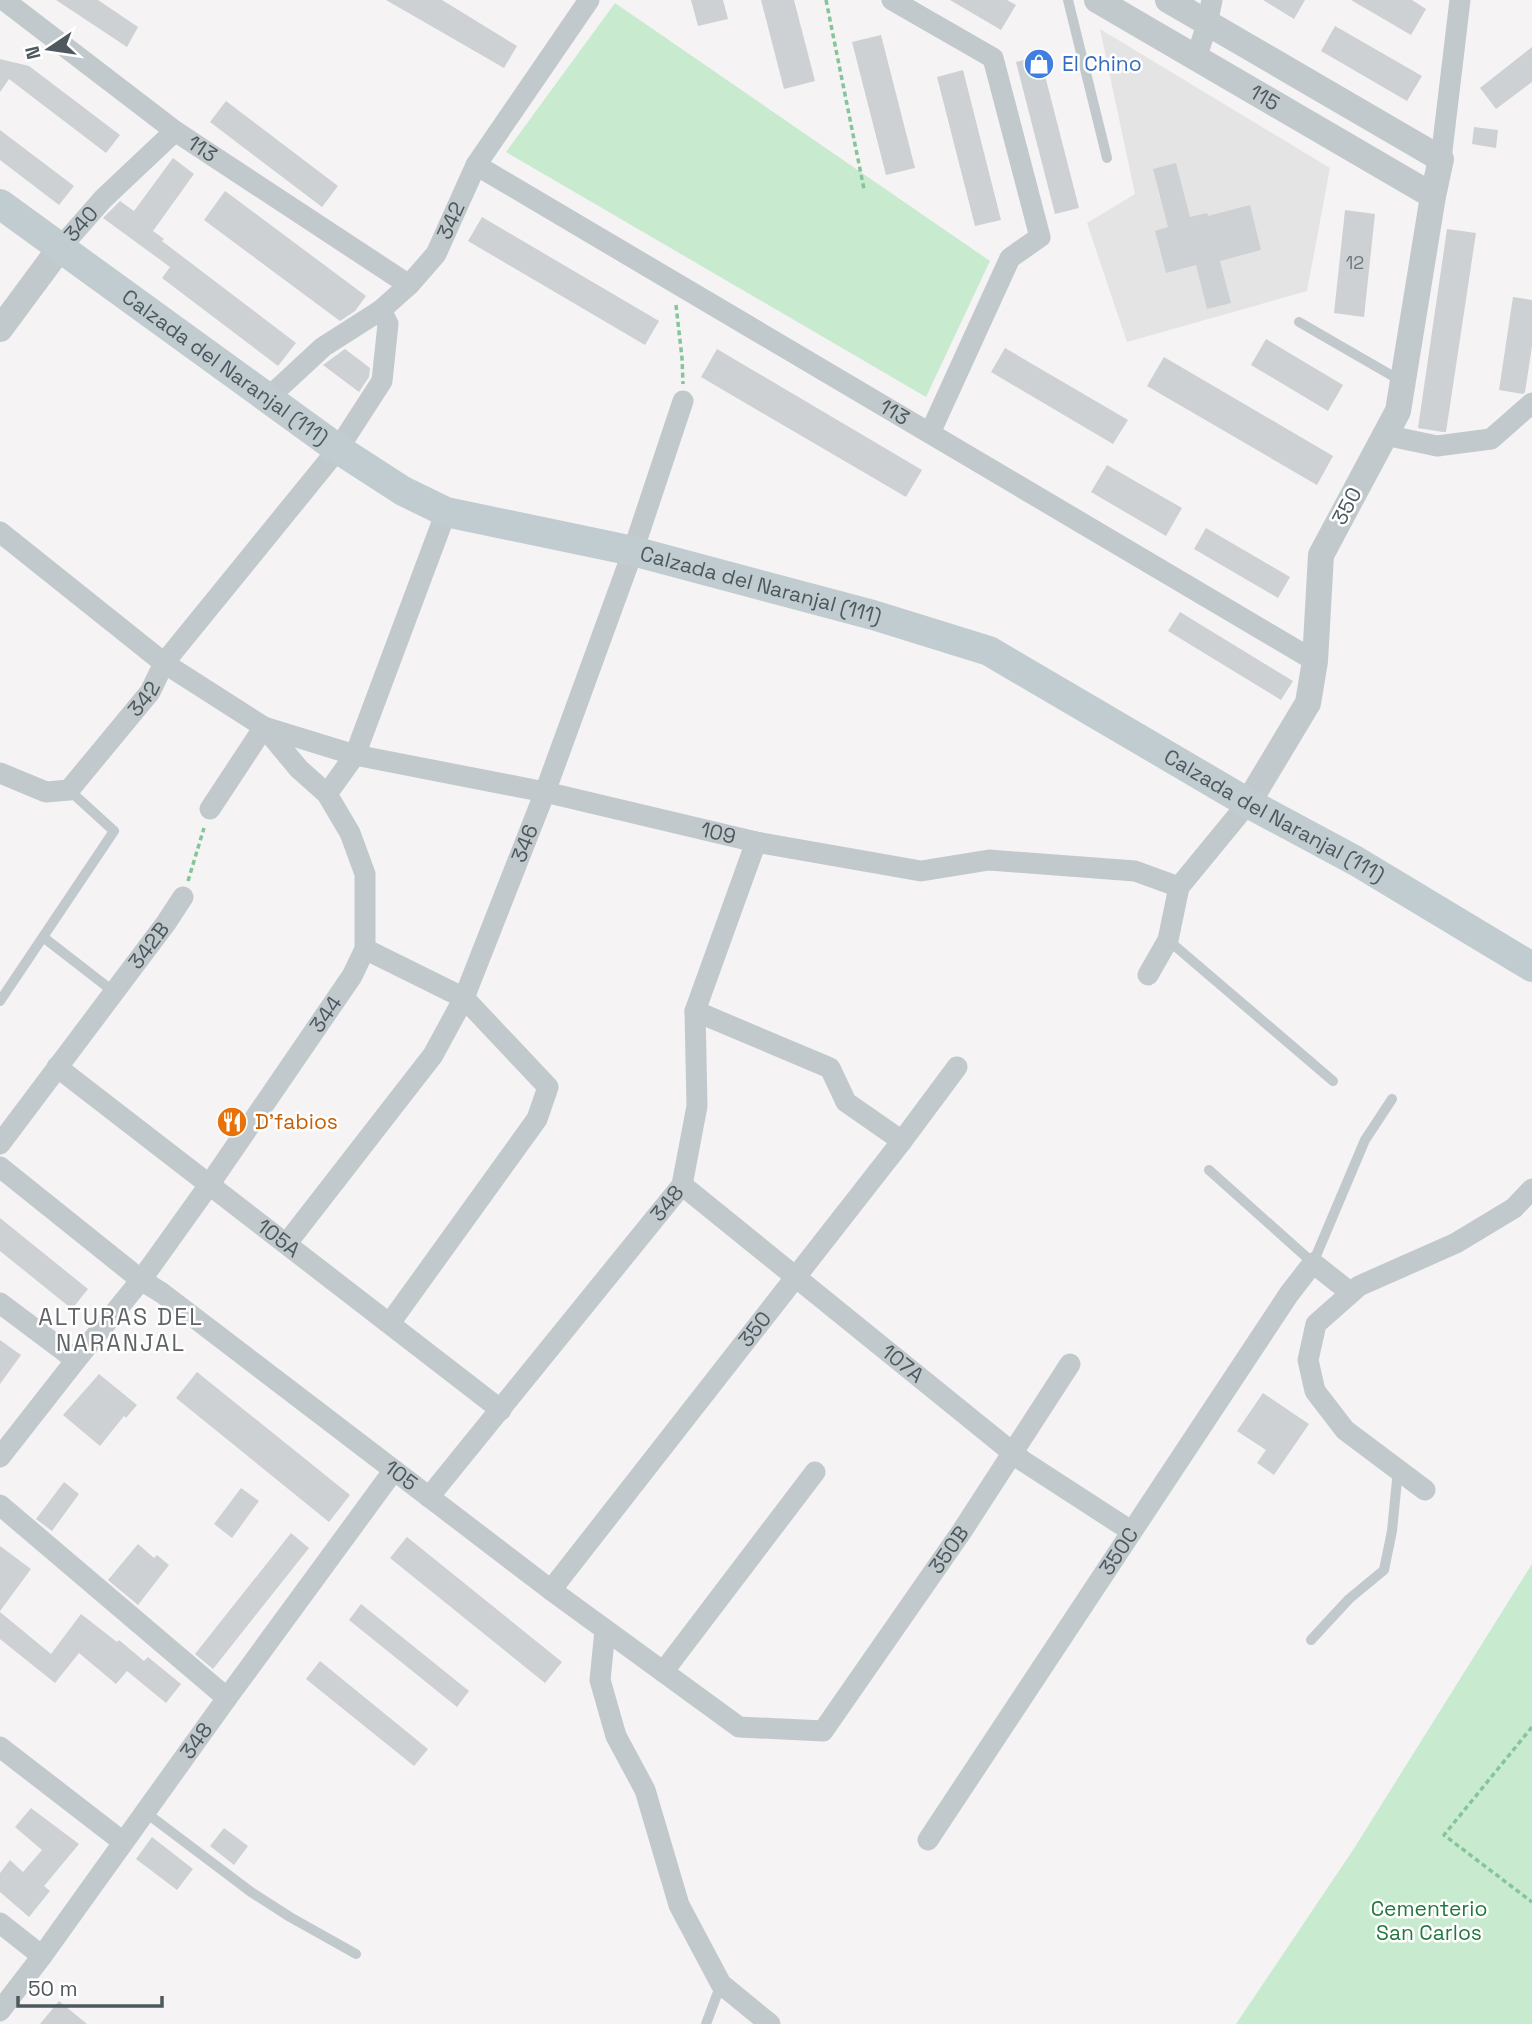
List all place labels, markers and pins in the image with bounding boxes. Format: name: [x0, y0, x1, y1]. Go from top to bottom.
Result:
shop icon: El Chino: [1022, 47, 1056, 81]
place label: El Chino: [1062, 50, 1142, 77]
restaurant icon: D'fabios: [215, 1105, 249, 1139]
place label: D'fabios: [255, 1108, 338, 1135]

